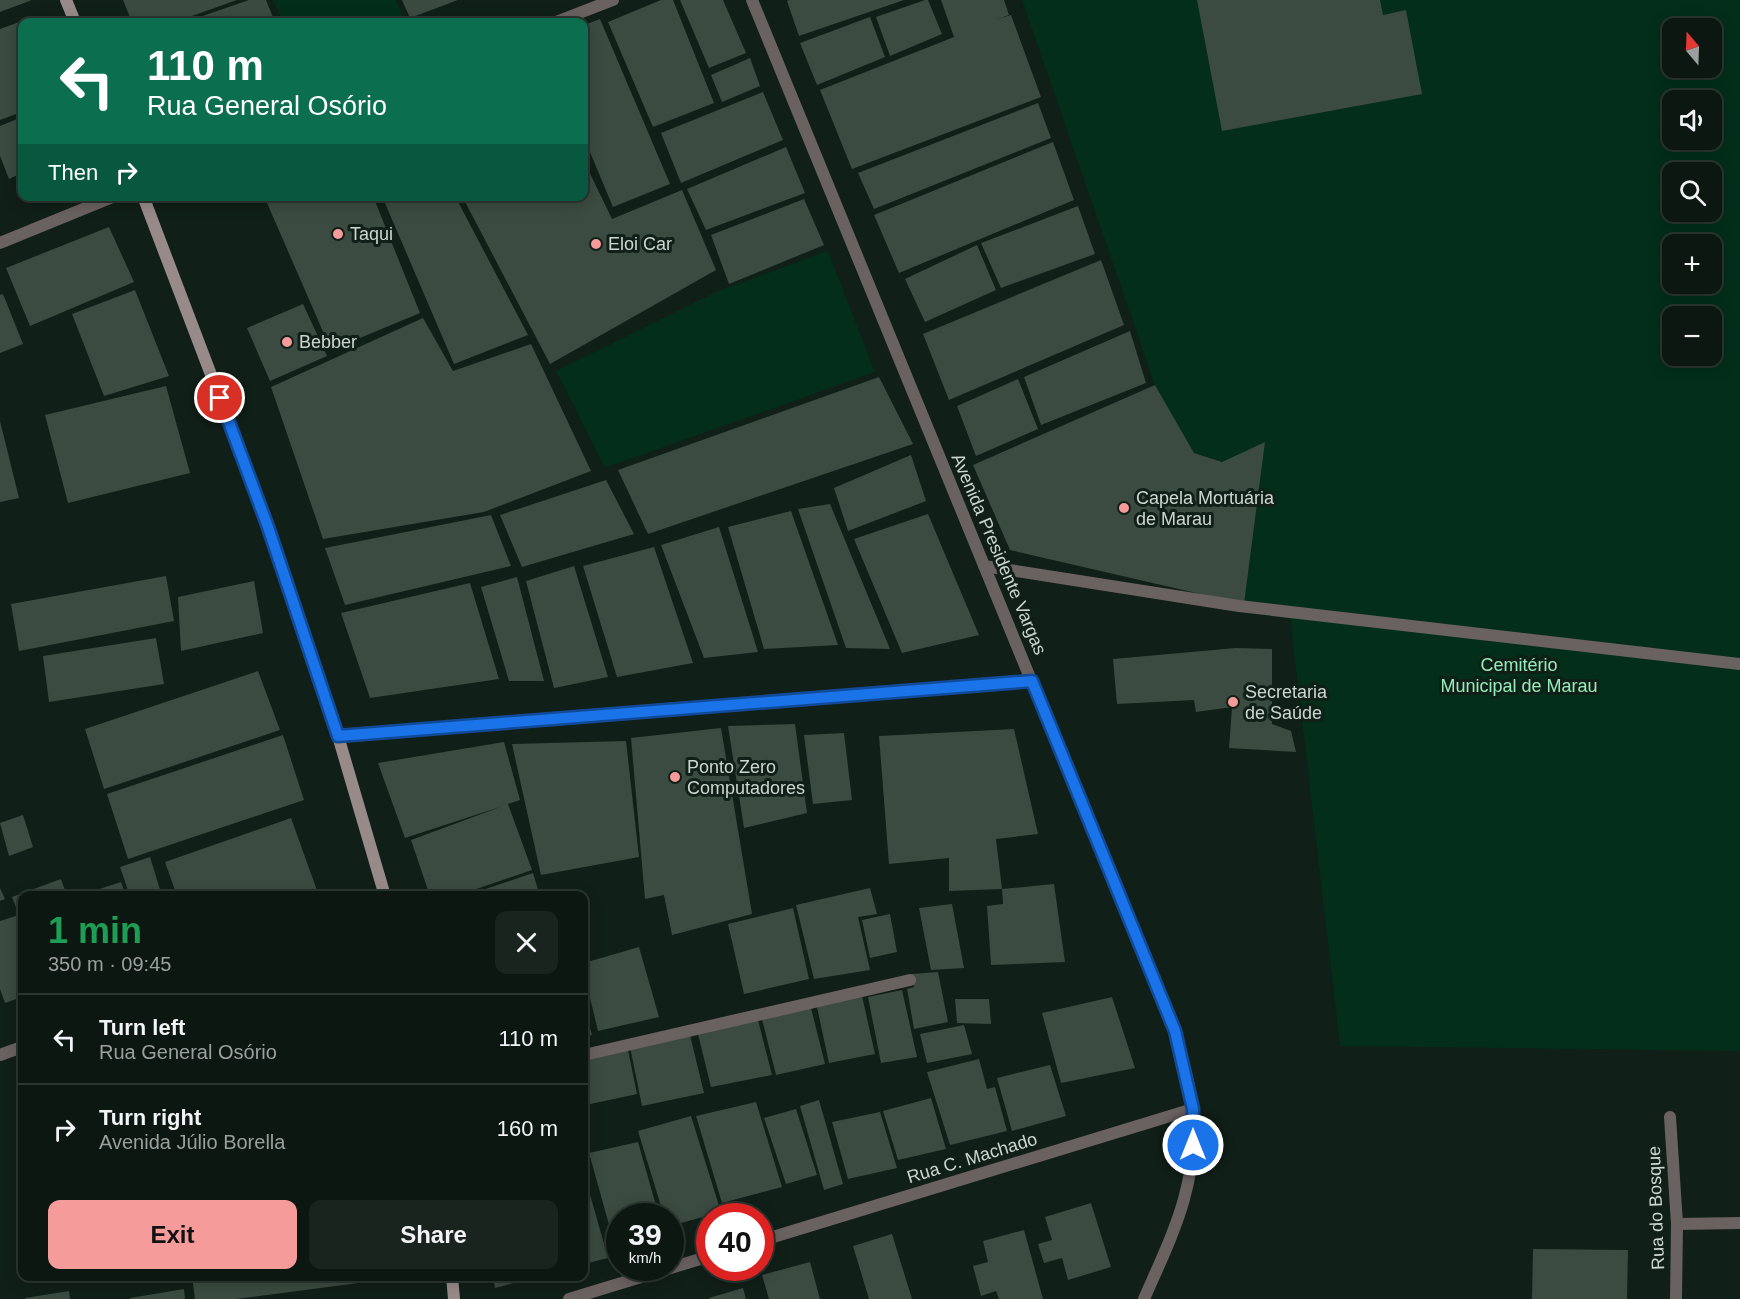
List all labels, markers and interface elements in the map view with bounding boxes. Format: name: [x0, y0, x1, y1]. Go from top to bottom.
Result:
north arrow: [1662, 18, 1722, 78]
map controls: [1662, 18, 1722, 366]
icon: left: [48, 42, 126, 120]
text: 110 m: [147, 42, 264, 89]
button: sound: [1662, 90, 1722, 150]
text: Rua General Osório: [147, 91, 387, 121]
icon: right: [110, 156, 143, 189]
text: Then: [48, 160, 98, 185]
button: search: [1662, 162, 1722, 222]
place label: Taqui: [350, 224, 393, 244]
marker: Taqui: [331, 227, 345, 241]
place label: Eloi Car: [608, 234, 672, 254]
button: +: [1662, 234, 1722, 294]
marker: Eloi Car: [589, 237, 603, 251]
button: −: [1662, 306, 1722, 366]
place label: Bebber: [299, 332, 357, 352]
marker: Bebber: [280, 335, 294, 349]
pin: [194, 372, 245, 423]
icon: arrive: [203, 381, 236, 414]
street label: Avenida Presidente Vargas: [948, 450, 1050, 658]
place label: Capela Mortuária de Marau: [1136, 488, 1275, 529]
marker: Capela Mortuária de Marau: [1117, 501, 1131, 515]
park label: Cemitério Municipal de Marau: [1440, 655, 1598, 696]
place label: Secretaria de Saúde: [1245, 682, 1328, 723]
marker: Secretaria de Saúde: [1226, 695, 1240, 709]
place label: Ponto Zero Computadores: [687, 757, 805, 798]
marker: Ponto Zero Computadores: [668, 770, 682, 784]
text: 1 min: [48, 910, 142, 951]
button: close: [495, 911, 558, 974]
text: 350 m · 09:45: [48, 953, 171, 975]
text: Turn left: [99, 1015, 185, 1040]
icon: left: [48, 1023, 81, 1056]
text: 110 m: [498, 1026, 558, 1051]
text: Rua General Osório: [99, 1041, 277, 1063]
text: Turn right: [99, 1105, 201, 1130]
icon: right: [48, 1113, 81, 1146]
position arrow: [1161, 1113, 1225, 1177]
text: 160 m: [497, 1116, 558, 1141]
street label: Rua C. Machado: [904, 1129, 1040, 1187]
text: Avenida Júlio Borella: [99, 1131, 285, 1153]
street label: Rua do Bosque: [1644, 1146, 1668, 1270]
button: Exit: [48, 1200, 297, 1269]
button: Share: [309, 1200, 558, 1269]
speed limit sign: 40: [696, 1203, 774, 1281]
text: 39: [628, 1218, 662, 1251]
text: km/h: [629, 1249, 661, 1266]

